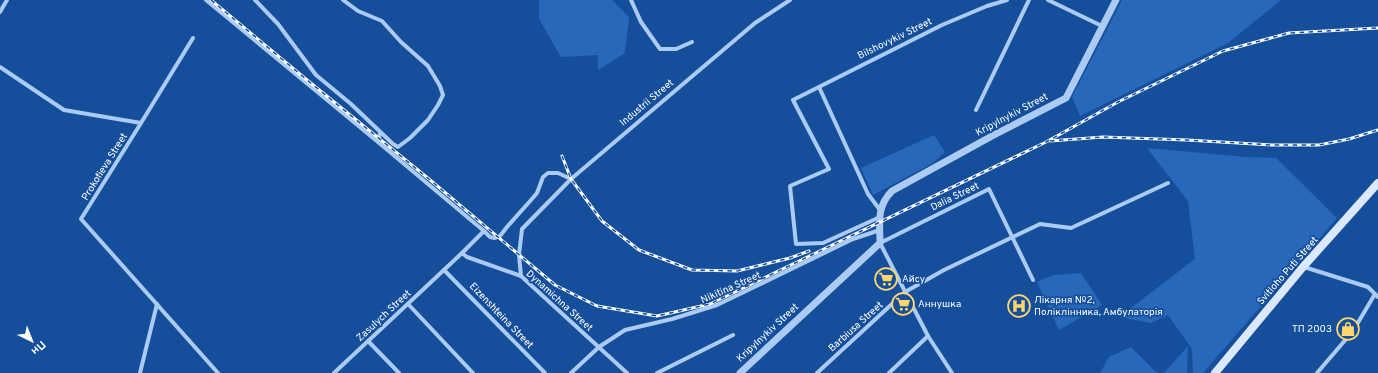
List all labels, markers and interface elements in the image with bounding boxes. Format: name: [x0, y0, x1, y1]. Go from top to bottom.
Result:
street label: Bilshovykiv Street: [856, 15, 935, 63]
street label: Industrii Street: [617, 76, 677, 129]
street label: Kripylnykiv Street: [974, 90, 1051, 140]
street label: Prokofieva Street: [79, 131, 131, 203]
street label: Dalia Street: [929, 180, 982, 214]
street label: Svitloho Puti Street: [1255, 234, 1321, 308]
supermarket icon: Айсу: [873, 266, 899, 292]
street label: Dynamichna Street: [523, 267, 595, 335]
street label: Nikitina Street: [699, 269, 763, 307]
place label: Айсу: [902, 273, 925, 286]
street label: Eizenshteina Street: [466, 280, 536, 352]
street label: Zasulych Street: [354, 287, 414, 345]
supermarket icon: Аннушка: [890, 291, 916, 317]
hospital icon: Лікарня №2, Поліклінника, Амбулаторія: [1006, 293, 1032, 319]
place label: Лікарня №2, Поліклінника, Амбулаторія: [1034, 294, 1163, 319]
place label: Аннушка: [918, 298, 961, 311]
street label: Barbiusa Street: [826, 299, 886, 355]
street label: Kripylnykiv Street: [734, 301, 802, 365]
shop icon: ТП 2003: [1335, 316, 1361, 342]
north arrow: [12, 321, 52, 361]
place label: ТП 2003: [1292, 323, 1332, 336]
text: Пн: [28, 337, 48, 358]

